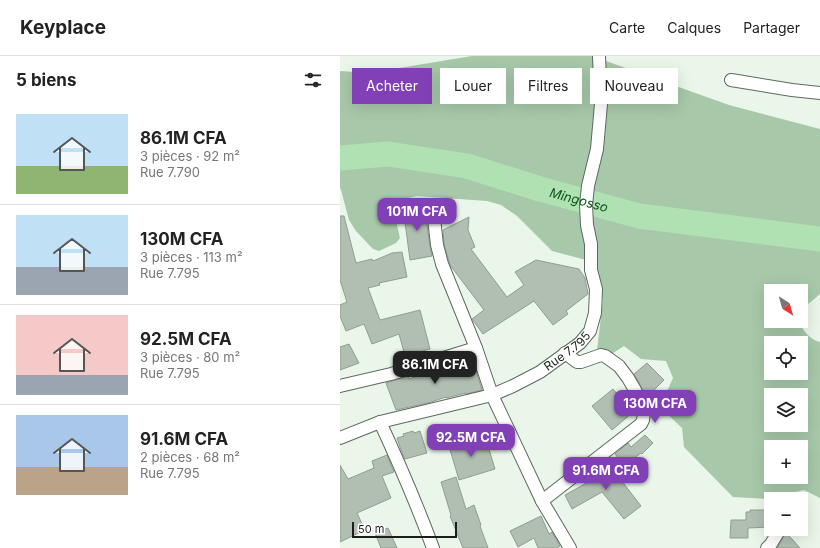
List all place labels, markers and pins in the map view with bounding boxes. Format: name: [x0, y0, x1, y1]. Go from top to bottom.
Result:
pin: 101M CFA: [376, 198, 458, 232]
pin: 86.1M CFA: [389, 351, 481, 385]
pin: 130M CFA: [614, 390, 696, 424]
pin: 92.5M CFA: [425, 424, 517, 458]
pin: 91.6M CFA: [560, 457, 652, 491]

